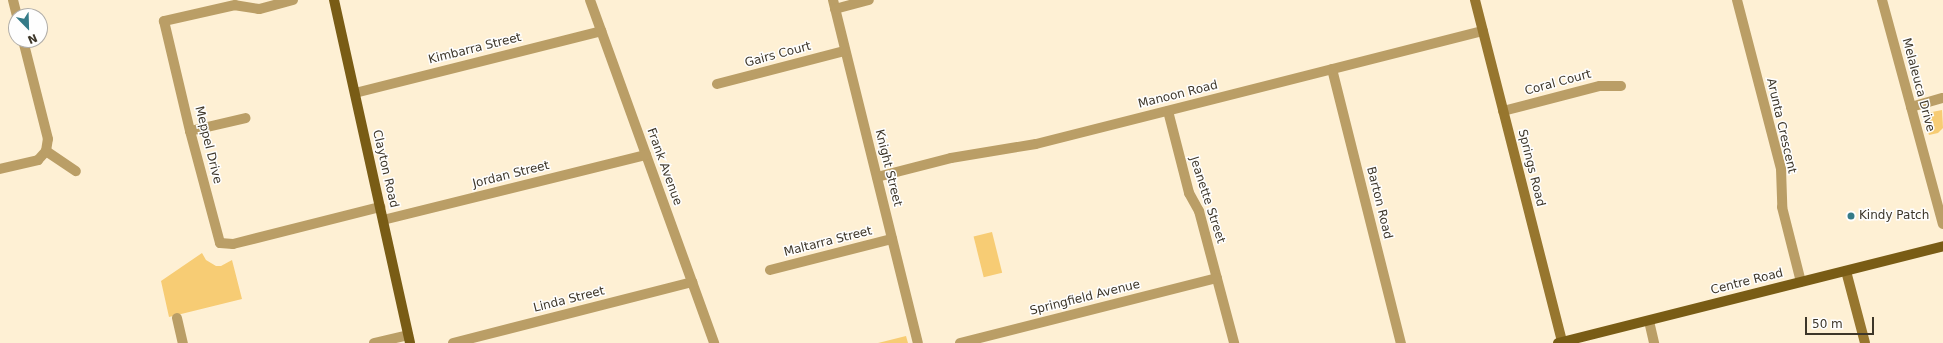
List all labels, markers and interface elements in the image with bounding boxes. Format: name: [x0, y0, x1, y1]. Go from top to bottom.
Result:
north arrow: [8, 8, 48, 48]
text: N: [26, 31, 39, 46]
street label: Kimbarra Street: [427, 31, 523, 67]
street label: Melaleuca Drive: [1899, 37, 1937, 133]
street label: Gairs Court: [743, 39, 813, 71]
street label: Coral Court: [1523, 67, 1593, 99]
street label: Arunta Crescent: [1763, 77, 1799, 175]
street label: Manoon Road: [1137, 78, 1219, 112]
street label: Meppel Drive: [191, 105, 225, 185]
street label: Frank Avenue: [643, 126, 685, 208]
street label: Knight Street: [871, 128, 905, 208]
street label: Springs Road: [1514, 128, 1548, 208]
street label: Clayton Road: [369, 129, 401, 209]
street label: Jeanette Street: [1186, 155, 1228, 245]
street label: Jordan Street: [471, 159, 551, 191]
street label: Barton Road: [1363, 165, 1395, 241]
place label: Kindy Patch: [1859, 209, 1929, 223]
marker: Kindy Patch: [1846, 211, 1856, 221]
street label: Maltarra Street: [782, 224, 874, 260]
street label: Centre Road: [1709, 266, 1785, 298]
street label: Springfield Avenue: [1028, 277, 1142, 319]
street label: Linda Street: [532, 284, 606, 316]
scale bar: [1807, 309, 1876, 335]
text: 50 m: [1812, 317, 1843, 331]

